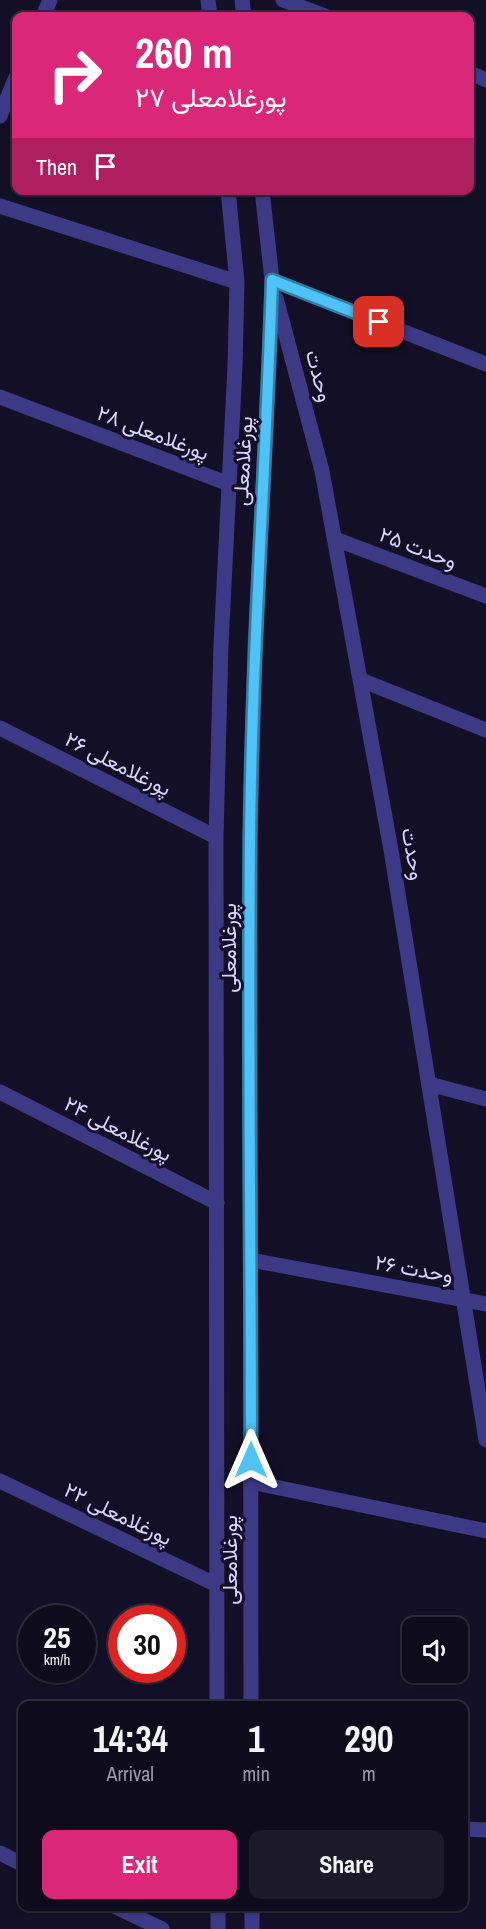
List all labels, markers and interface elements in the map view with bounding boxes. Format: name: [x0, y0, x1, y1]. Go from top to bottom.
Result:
text: 260 m: [135, 25, 233, 81]
icon: right: [36, 36, 114, 114]
text: پورغلامعلی ۲۷: [135, 79, 287, 115]
icon: arrive: [89, 150, 122, 183]
text: Then: [36, 152, 77, 182]
pin: [353, 296, 404, 347]
icon: arrive: [362, 305, 395, 338]
street label: وحدت: [299, 347, 340, 405]
street label: پورغلامعلی ۲۸: [93, 398, 213, 467]
street label: پورغلامعلی: [226, 415, 259, 507]
street label: وحدت ۲۵: [375, 519, 461, 576]
street label: پورغلامعلی ۲۶: [60, 724, 176, 803]
street label: وحدت: [395, 825, 432, 882]
street label: پورغلامعلی: [214, 903, 243, 993]
street label: پورغلامعلی ۲۴: [59, 1089, 177, 1168]
street label: وحدت ۲۶: [373, 1247, 455, 1290]
position arrow: [219, 1428, 283, 1492]
street label: پورغلامعلی ۲۲: [60, 1475, 177, 1552]
street label: پورغلامعلی: [215, 1515, 244, 1605]
speed limit sign: 30: [108, 1605, 186, 1683]
text: 25: [43, 1617, 71, 1657]
map controls: [402, 1617, 468, 1683]
button: sound: [402, 1617, 468, 1683]
text: km/h: [44, 1649, 70, 1670]
text: 14:34: [92, 1715, 168, 1763]
text: 1: [248, 1715, 264, 1763]
text: 290: [344, 1715, 394, 1763]
text: Arrival: [107, 1760, 154, 1787]
text: min: [242, 1760, 270, 1787]
text: m: [362, 1760, 376, 1787]
button: Exit: [42, 1830, 237, 1899]
button: Share: [249, 1830, 444, 1899]

